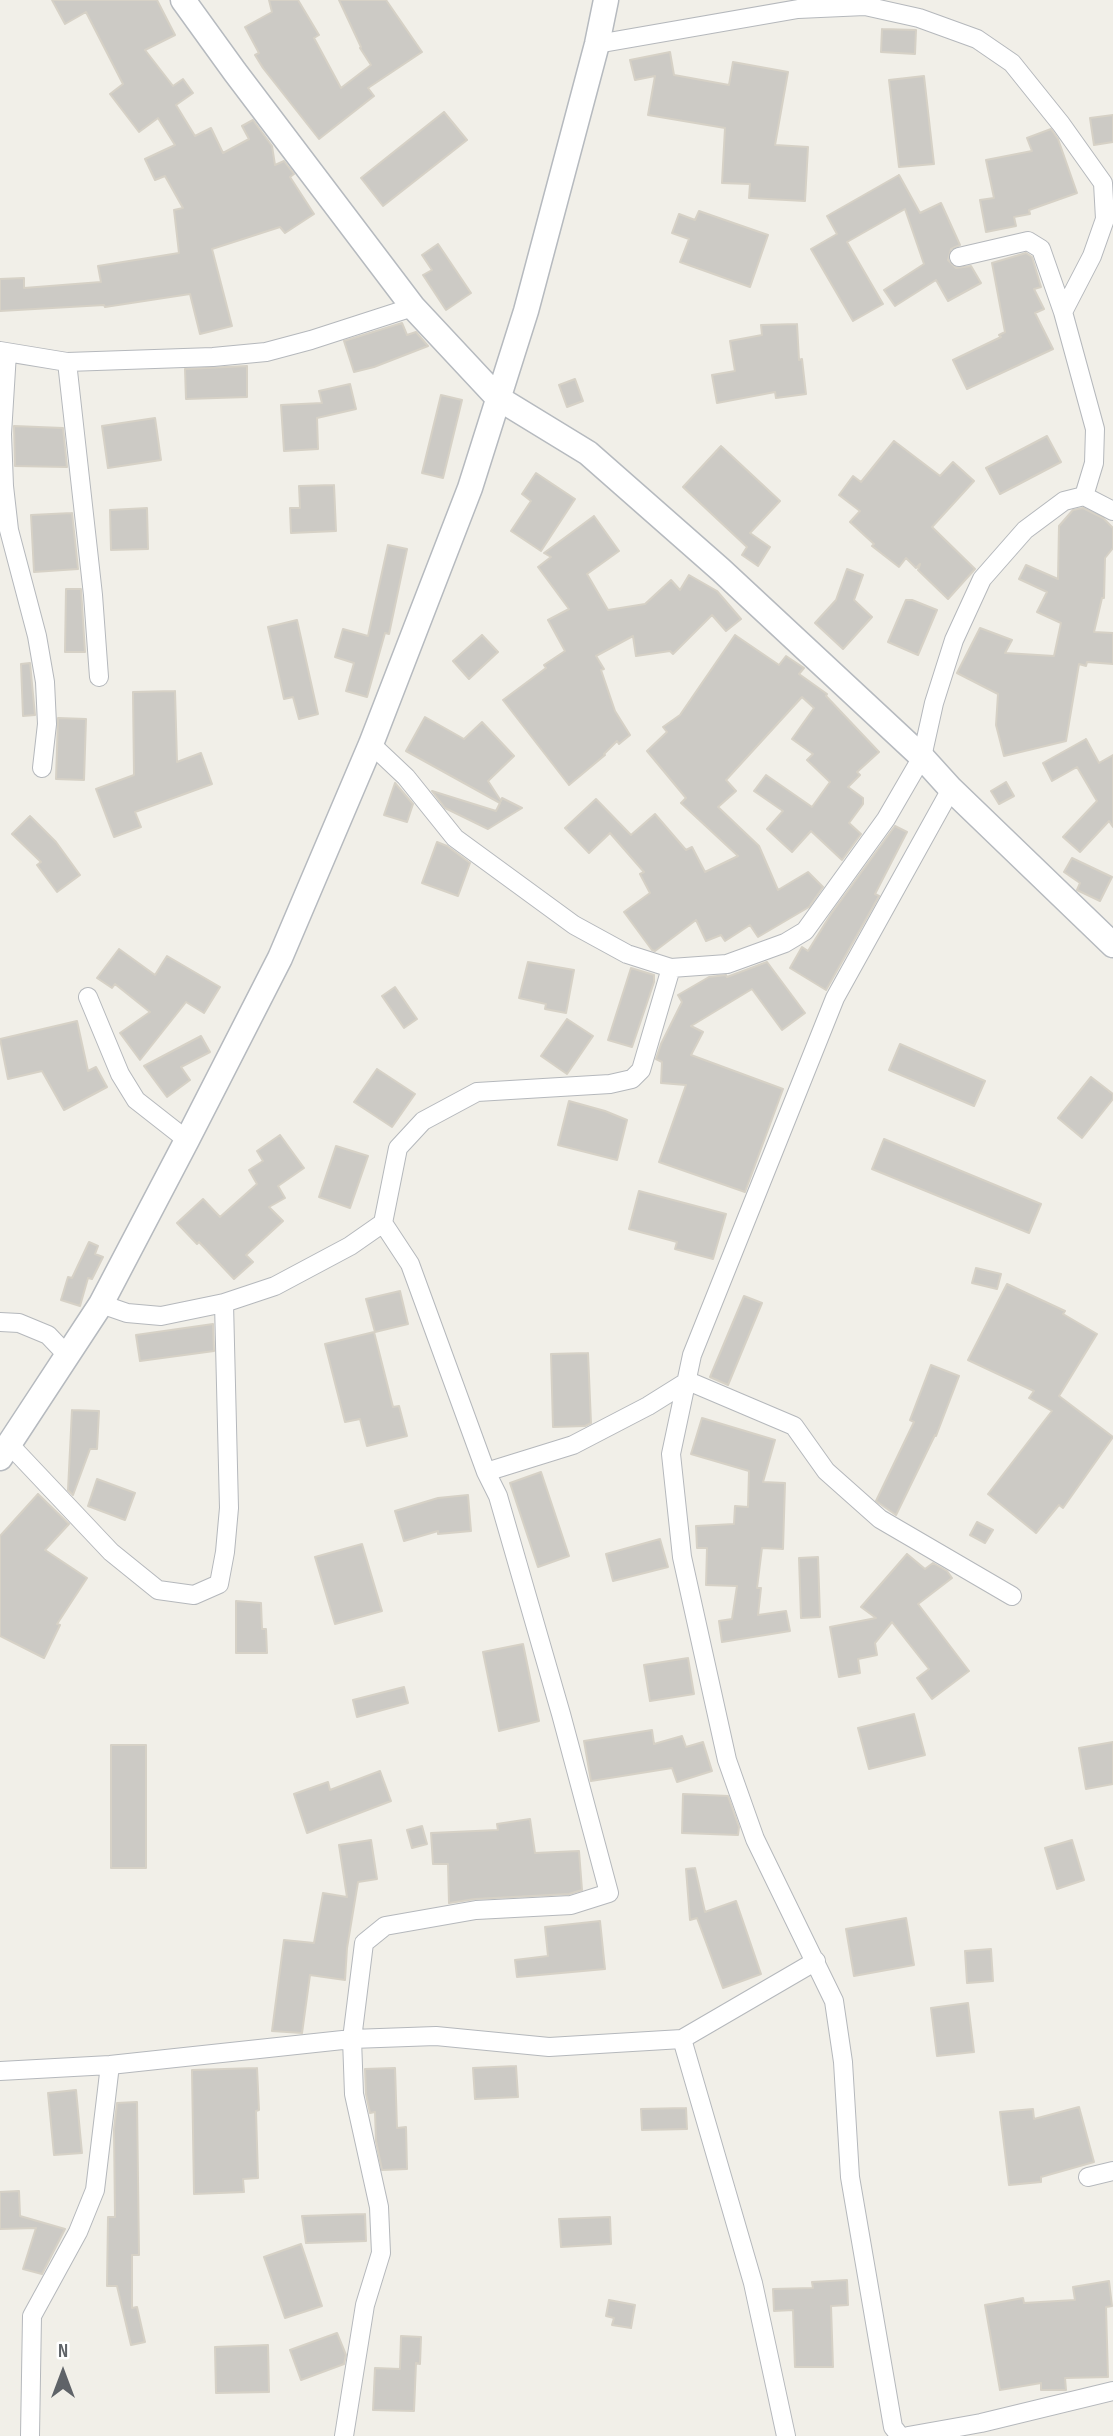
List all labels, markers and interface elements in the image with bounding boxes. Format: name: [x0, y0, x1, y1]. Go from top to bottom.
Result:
north arrow: [28, 2338, 98, 2408]
text: N: [58, 2340, 68, 2363]

